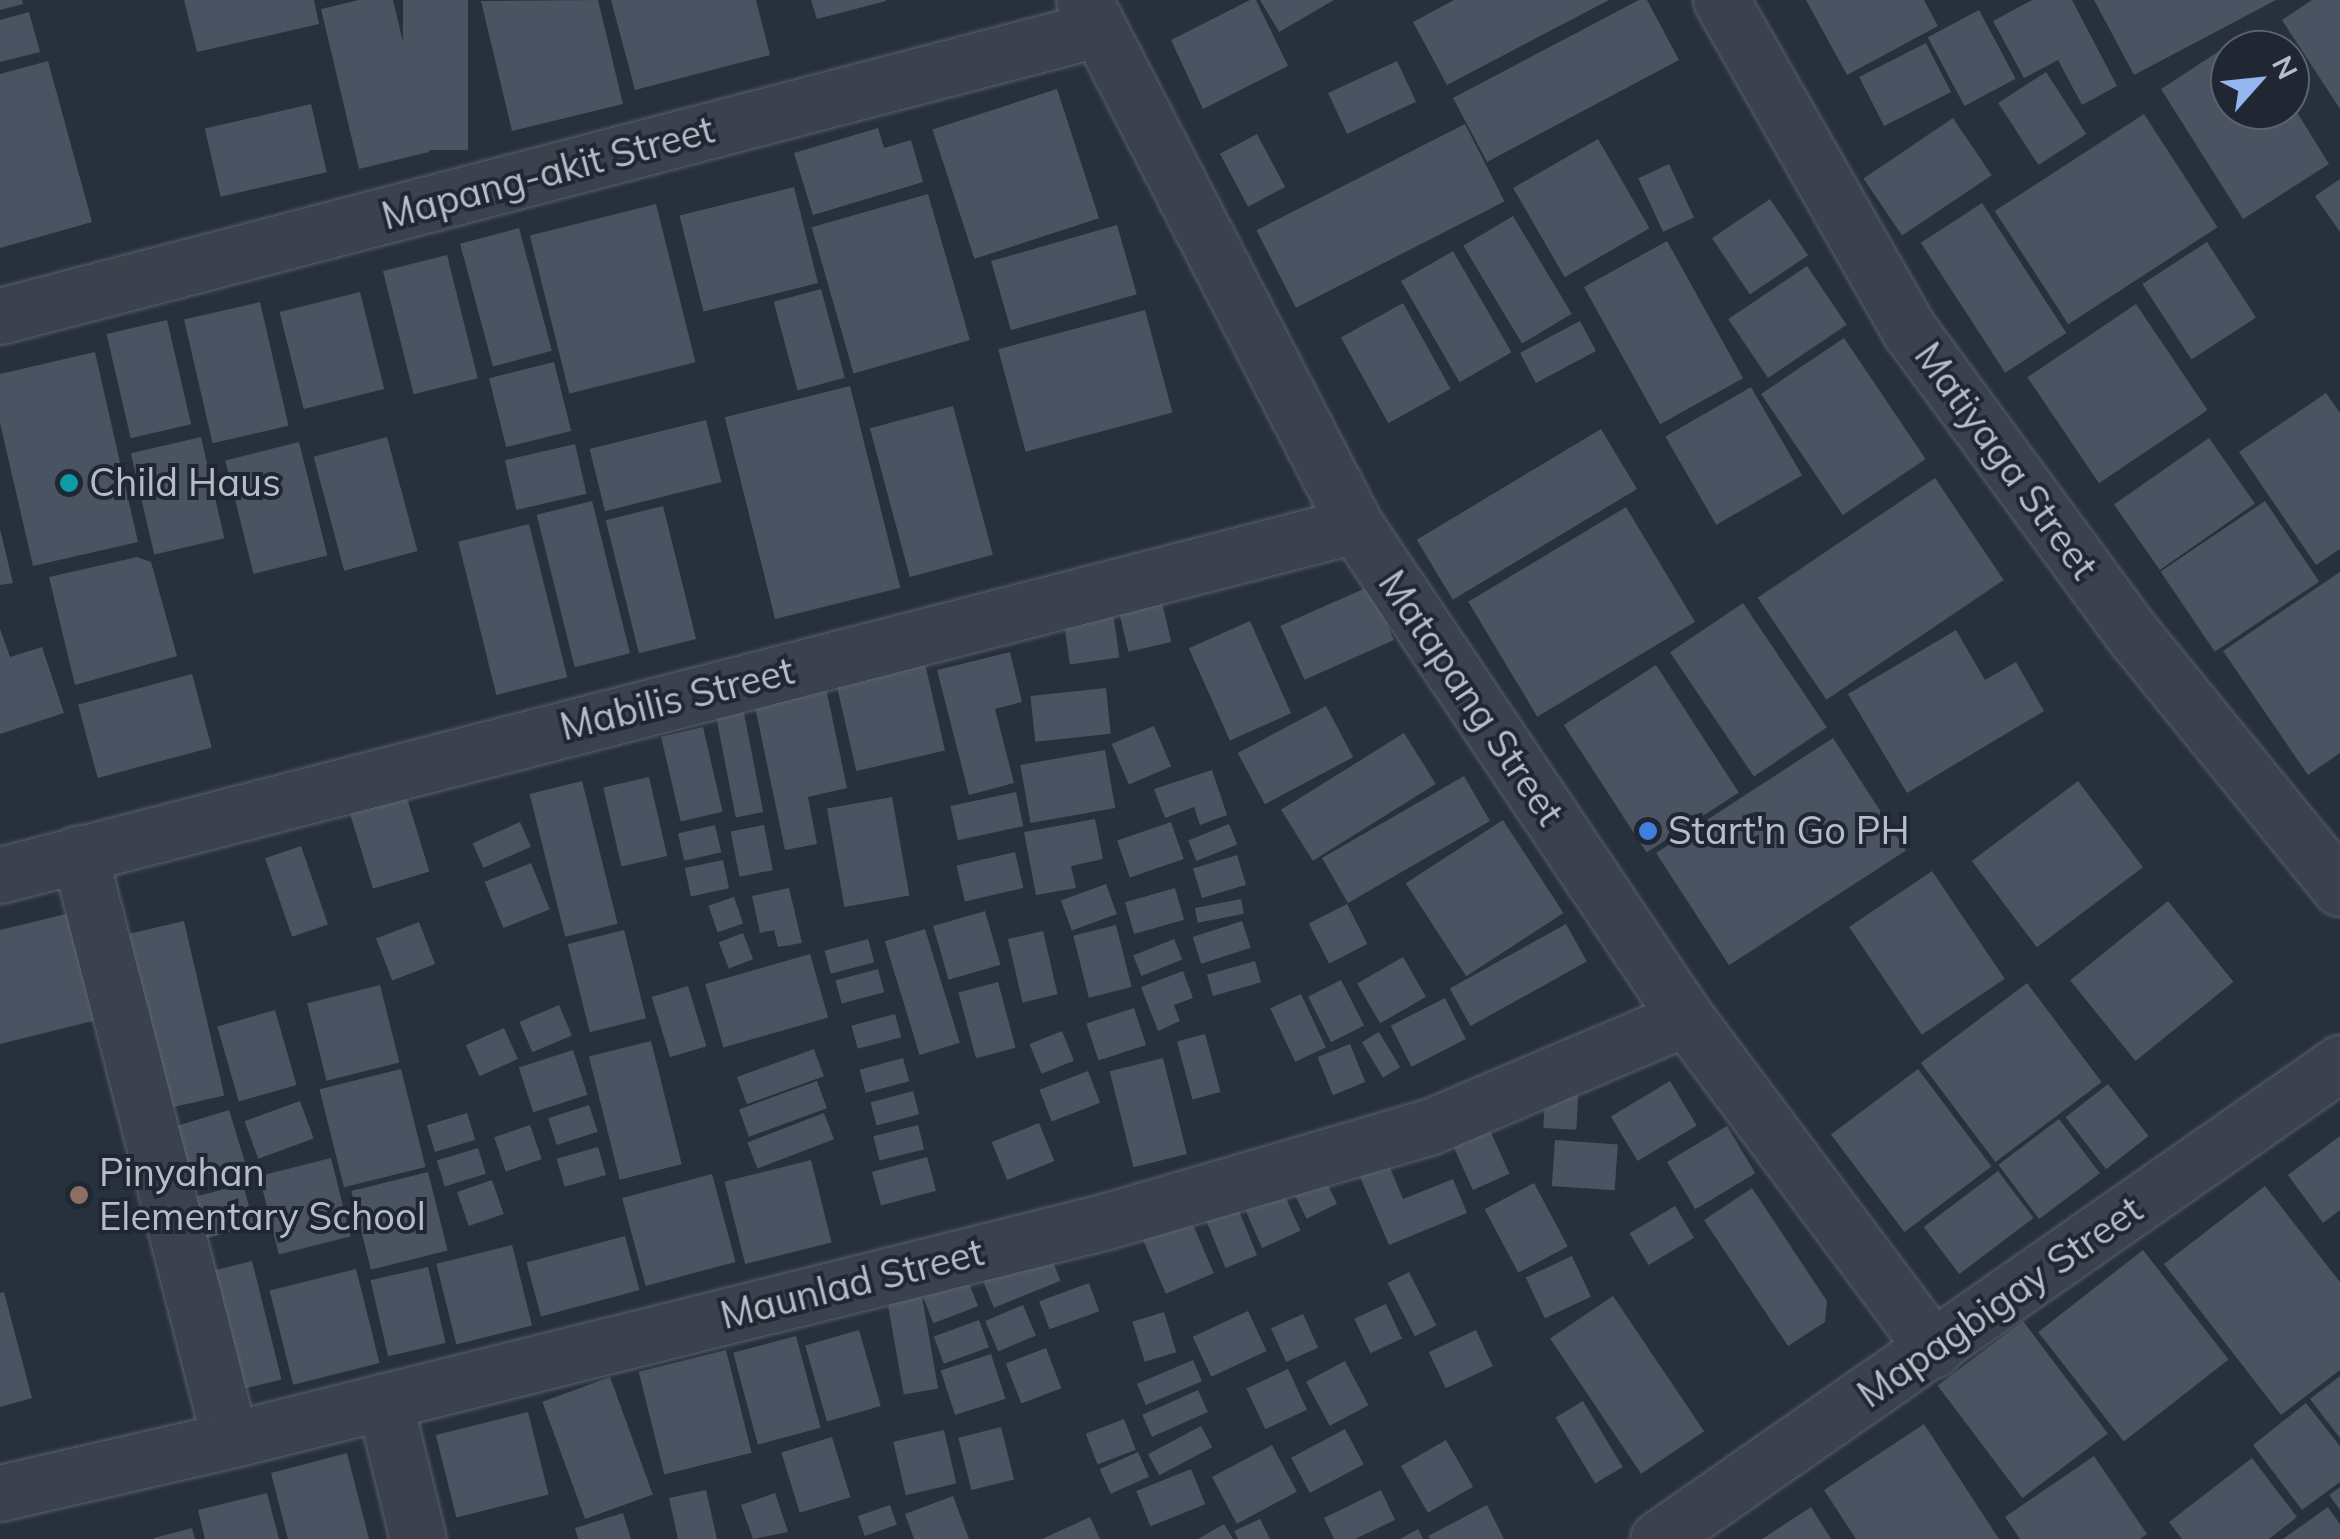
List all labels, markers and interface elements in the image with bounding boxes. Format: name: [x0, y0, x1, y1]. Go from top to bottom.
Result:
north arrow: [2210, 30, 2310, 130]
text: N: [2265, 50, 2306, 84]
street label: Mapang-akit Street: [377, 107, 719, 239]
street label: Matiyaga Street: [1905, 334, 2107, 588]
place label: Child Haus: [89, 460, 281, 506]
marker: Child Haus: [58, 472, 80, 494]
street label: Matapang Street: [1369, 562, 1573, 834]
street label: Mabilis Street: [555, 648, 799, 750]
place label: Start'n Go PH: [1668, 808, 1910, 854]
marker: Start'n Go PH: [1637, 820, 1659, 842]
place label: Pinyahan Elementary School: [99, 1150, 426, 1240]
marker: Pinyahan Elementary School: [68, 1184, 90, 1206]
street label: Mapagbigay Street: [1849, 1187, 2151, 1417]
street label: Maunlad Street: [716, 1229, 988, 1339]

